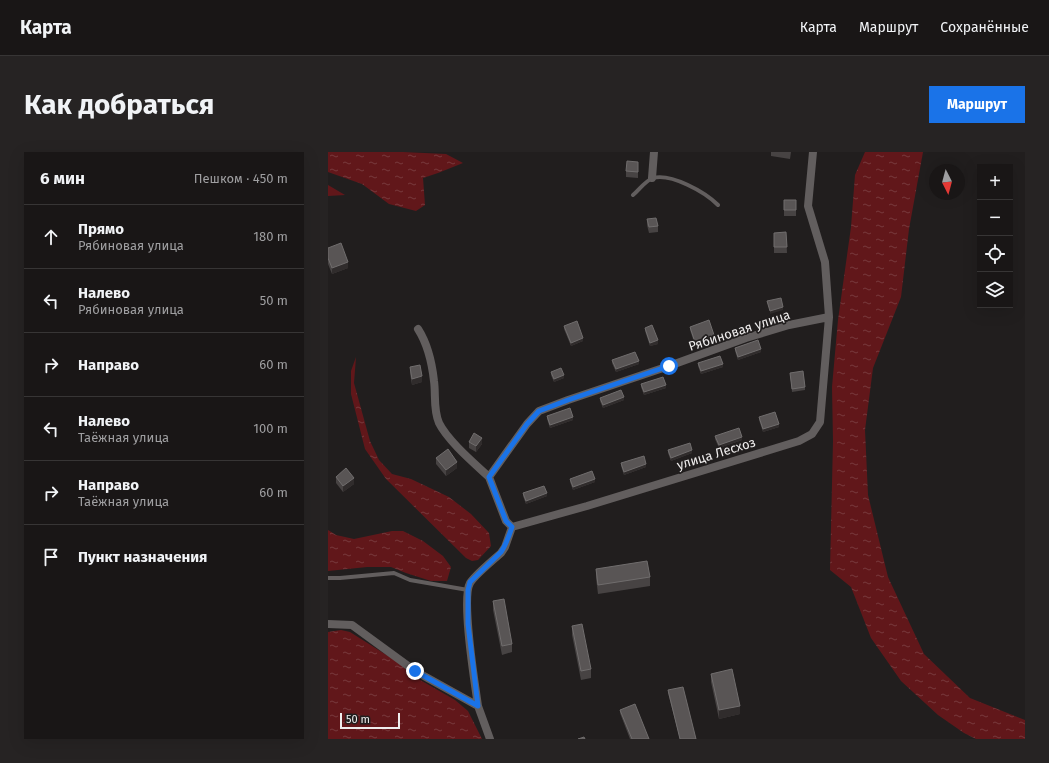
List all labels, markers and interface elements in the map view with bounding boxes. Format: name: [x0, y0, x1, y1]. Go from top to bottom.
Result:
text: Карта: [20, 16, 72, 39]
text: Карта: [800, 19, 837, 36]
text: Маршрут: [859, 19, 918, 36]
text: Сохранённые: [940, 19, 1029, 36]
button: Маршрут: [929, 86, 1025, 123]
text: Как добраться: [24, 88, 214, 121]
north arrow: [929, 164, 965, 200]
map controls: [977, 164, 1013, 308]
button: +: [977, 164, 1013, 200]
text: 6 мин: [40, 168, 85, 189]
text: Пешком · 450 m: [194, 171, 288, 186]
button: −: [977, 200, 1013, 236]
text: Прямо: [78, 220, 124, 238]
icon: ahead: [40, 226, 62, 248]
text: 180 m: [253, 229, 288, 244]
button: locate: [977, 236, 1013, 272]
text: Рябиновая улица: [78, 238, 184, 253]
button: layers: [977, 272, 1013, 308]
text: Налево: [78, 284, 130, 302]
icon: left: [40, 290, 62, 312]
text: 50 m: [260, 293, 288, 308]
text: Рябиновая улица: [78, 302, 184, 317]
street label: Рябиновая улица: [686, 307, 792, 354]
icon: right: [40, 354, 62, 376]
text: Направо: [78, 356, 139, 374]
text: 60 m: [259, 357, 288, 372]
route start: [660, 357, 678, 375]
text: Налево: [78, 412, 130, 430]
icon: left: [40, 418, 62, 440]
text: 100 m: [253, 421, 288, 436]
text: Таёжная улица: [78, 430, 169, 445]
street label: улица Лесхоз: [675, 434, 757, 473]
text: Направо: [78, 476, 139, 494]
icon: right: [40, 482, 62, 504]
text: 60 m: [259, 485, 288, 500]
text: Таёжная улица: [78, 494, 169, 509]
icon: arrive: [40, 546, 62, 568]
text: Пункт назначения: [78, 548, 207, 566]
route end: [406, 662, 424, 680]
scale bar: [340, 711, 400, 730]
text: 50 m: [346, 713, 370, 726]

